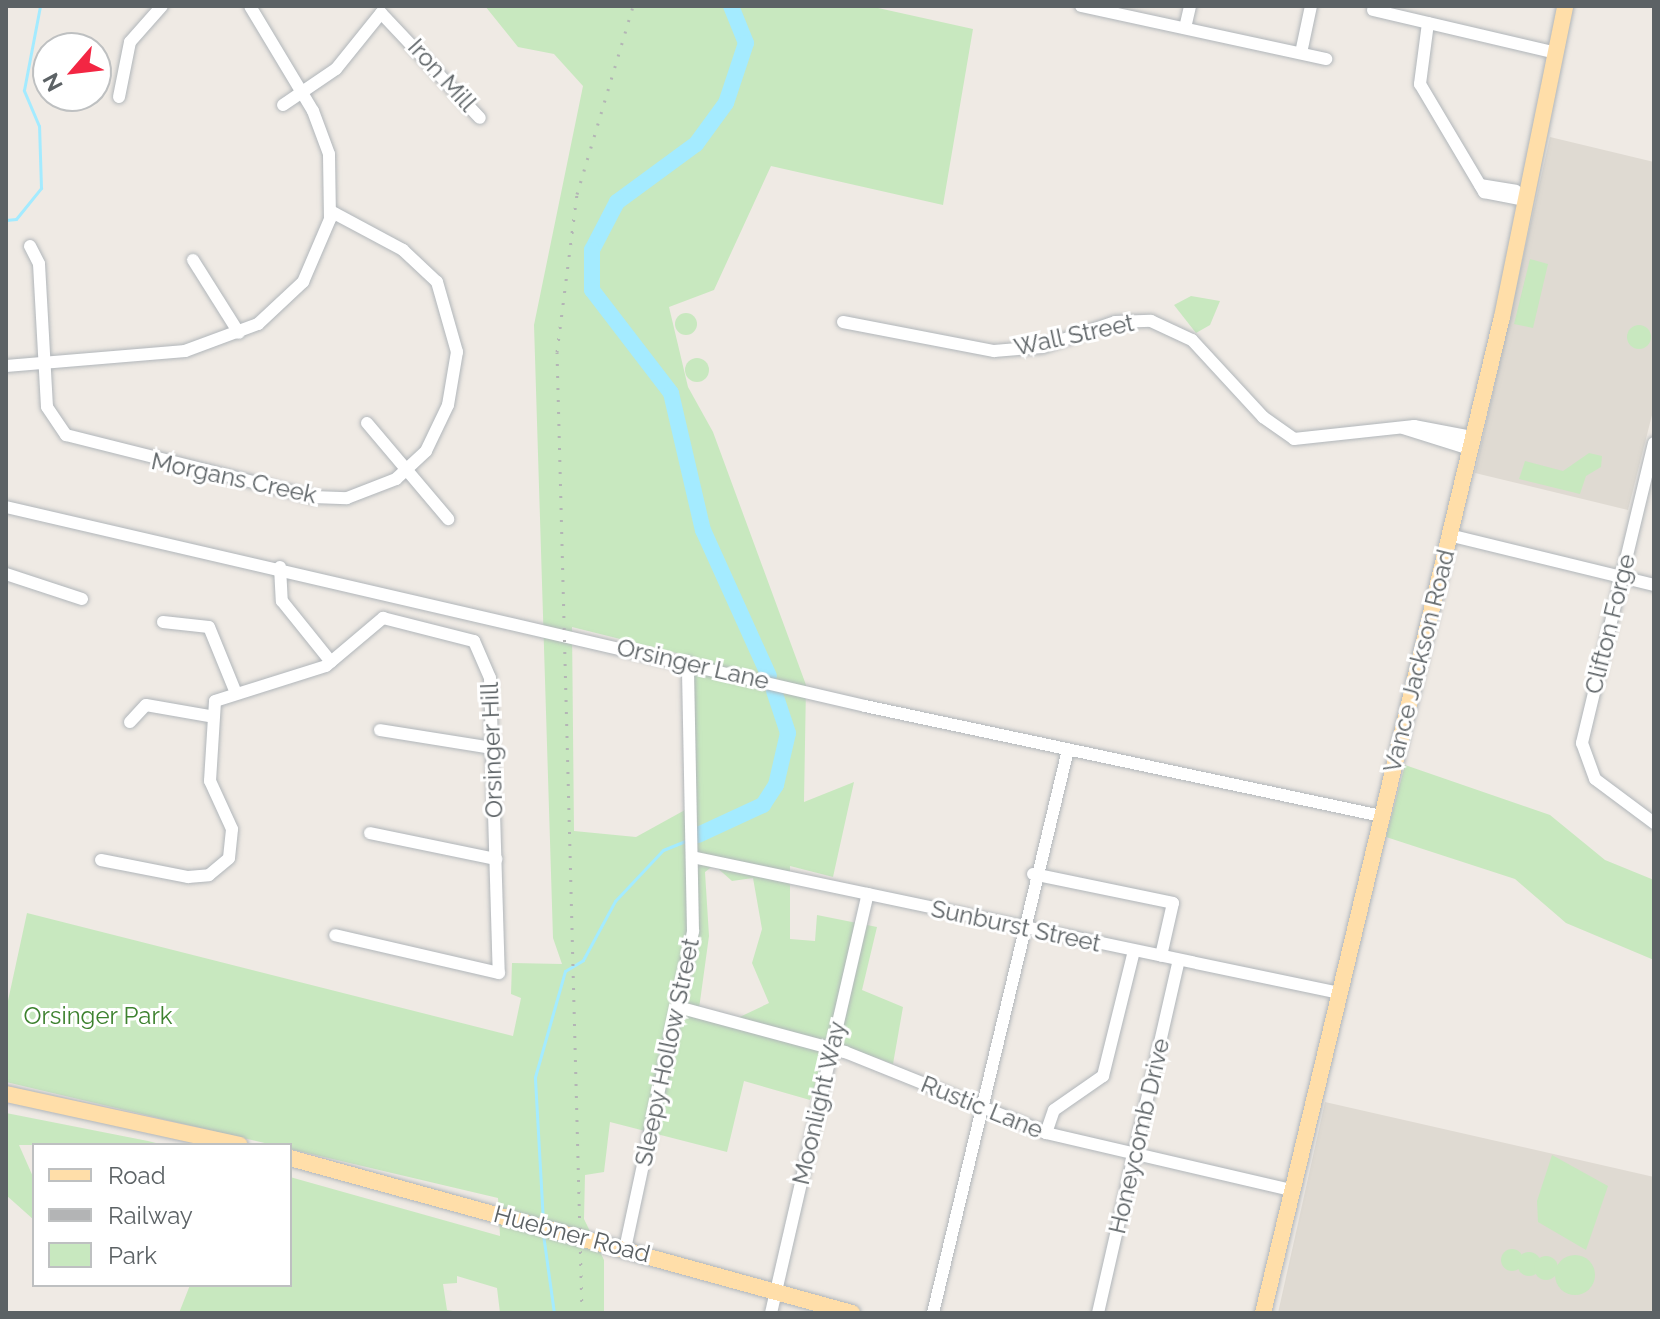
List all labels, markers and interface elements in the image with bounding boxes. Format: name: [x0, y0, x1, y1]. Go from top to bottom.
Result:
north arrow: [32, 32, 112, 112]
street label: Iron Mill: [402, 33, 482, 117]
text: N: [37, 69, 68, 96]
street label: Wall Street: [1011, 308, 1137, 362]
street label: Morgans Creek: [149, 446, 319, 510]
street label: Vance Jackson Road: [1377, 546, 1461, 776]
street label: Clifton Forge: [1579, 551, 1641, 697]
street label: Orsinger Lane: [614, 632, 772, 696]
street label: Orsinger Hill: [475, 681, 509, 819]
street label: Sunburst Street: [929, 894, 1103, 958]
street label: Sleepy Hollow Street: [629, 935, 705, 1169]
park label: Orsinger Park: [23, 1002, 173, 1030]
street label: Moonlight Way: [786, 1018, 852, 1188]
street label: Honeycomb Drive: [1103, 1035, 1175, 1237]
street label: Rustic Lane: [917, 1069, 1047, 1145]
legend: [32, 1143, 292, 1287]
text: Road: [108, 1161, 166, 1190]
street label: Huebner Road: [490, 1199, 654, 1269]
text: Railway: [108, 1201, 193, 1230]
text: Park: [108, 1241, 157, 1270]

